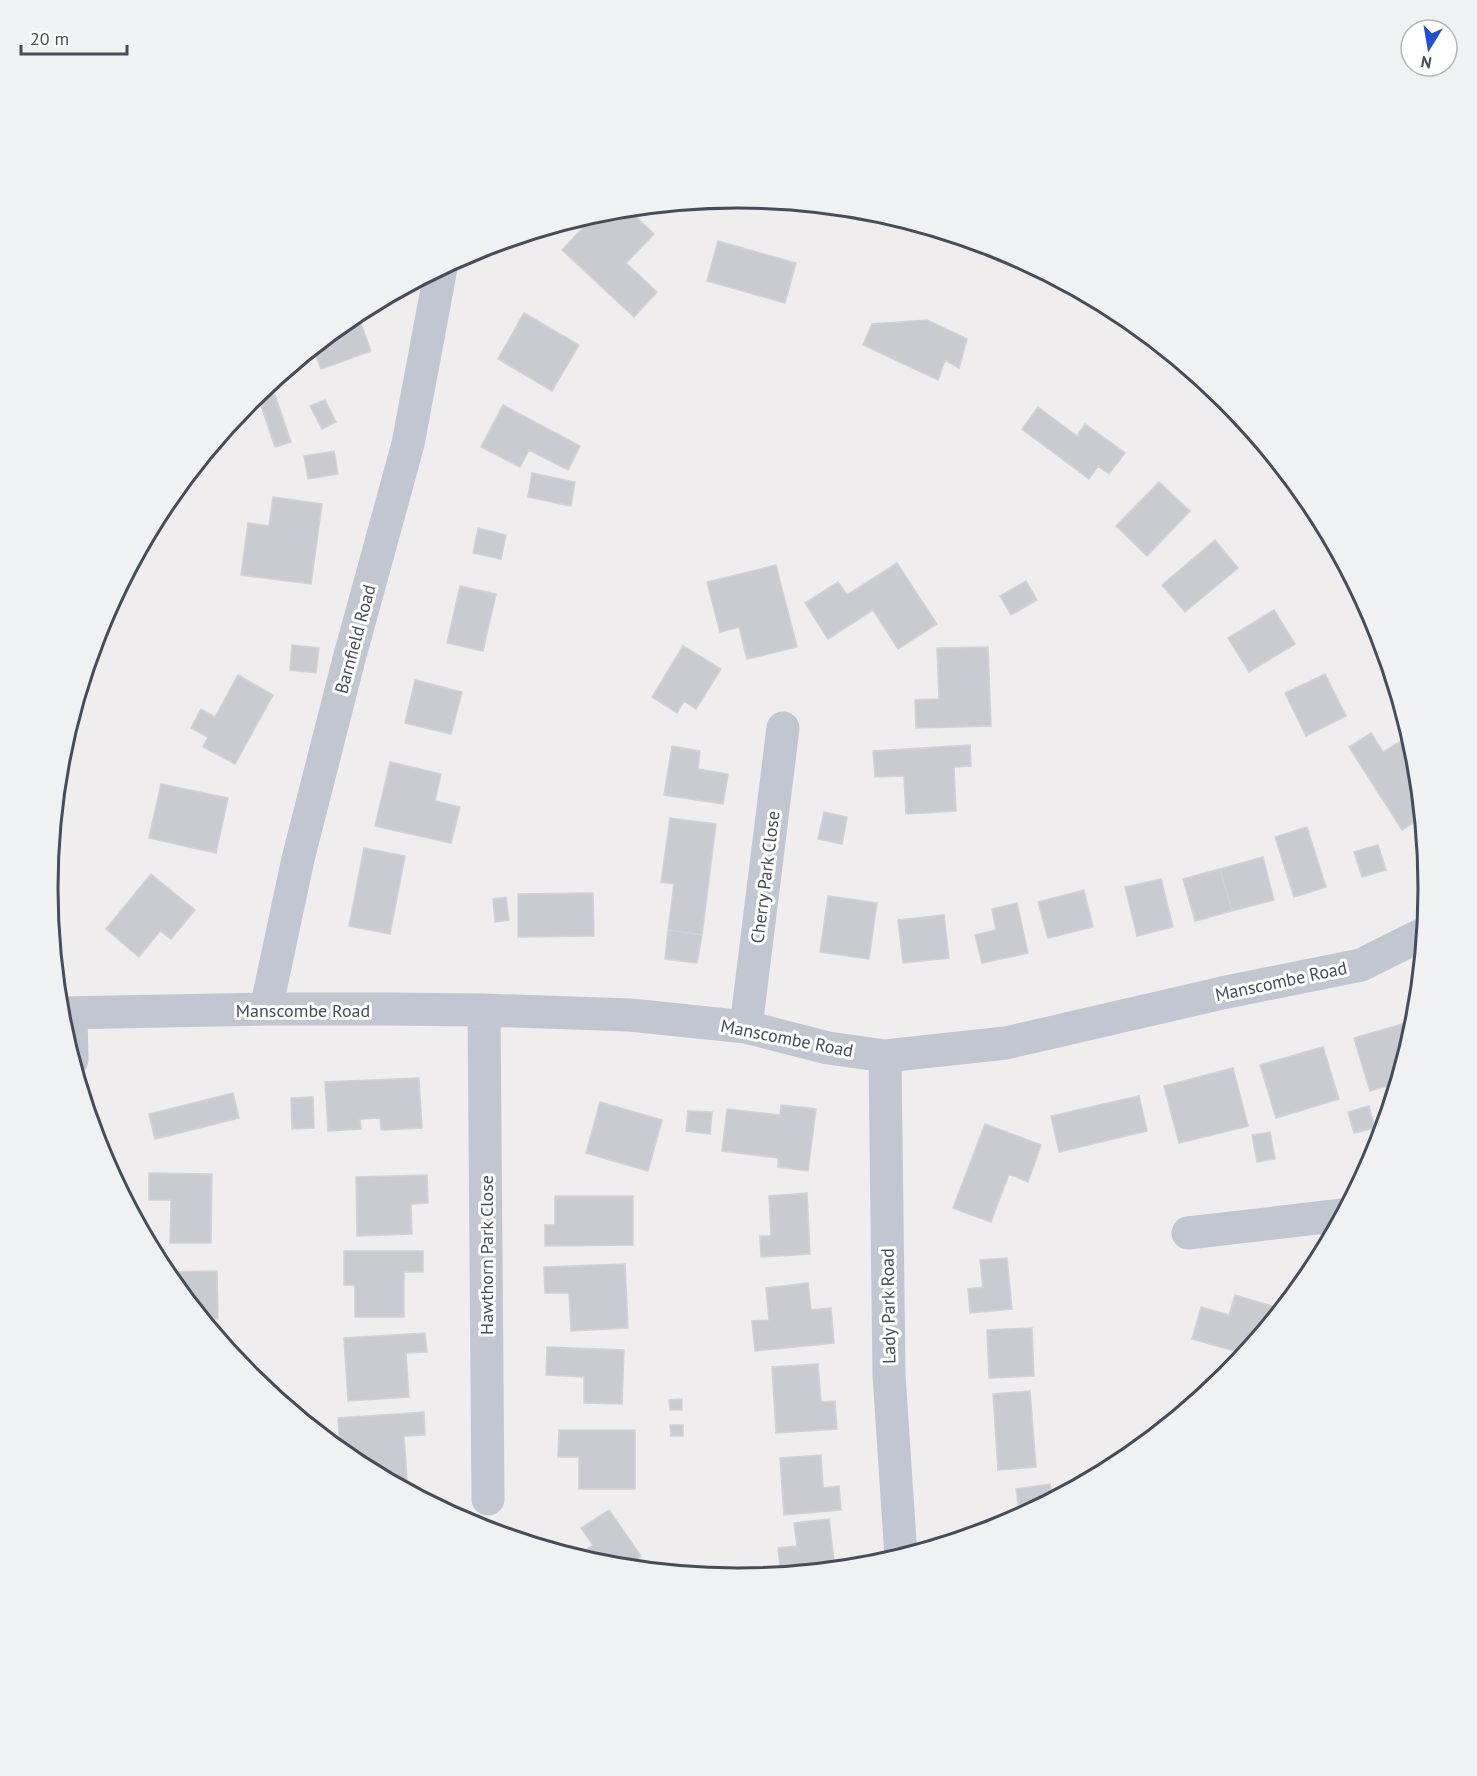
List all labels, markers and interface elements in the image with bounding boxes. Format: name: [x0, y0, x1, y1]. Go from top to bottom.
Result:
scale bar: [21, 18, 128, 56]
north arrow: [1399, 18, 1459, 78]
text: 20 m: [30, 27, 69, 50]
text: N: [1419, 52, 1433, 74]
street label: Barnfield Road: [329, 582, 381, 696]
street label: Cherry Park Close: [745, 809, 785, 945]
street label: Manscombe Road: [1213, 956, 1349, 1006]
street label: Manscombe Road: [236, 999, 370, 1022]
street label: Manscombe Road: [719, 1014, 855, 1062]
street label: Hawthorn Park Close: [475, 1175, 498, 1335]
street label: Lady Park Road: [875, 1248, 901, 1364]

